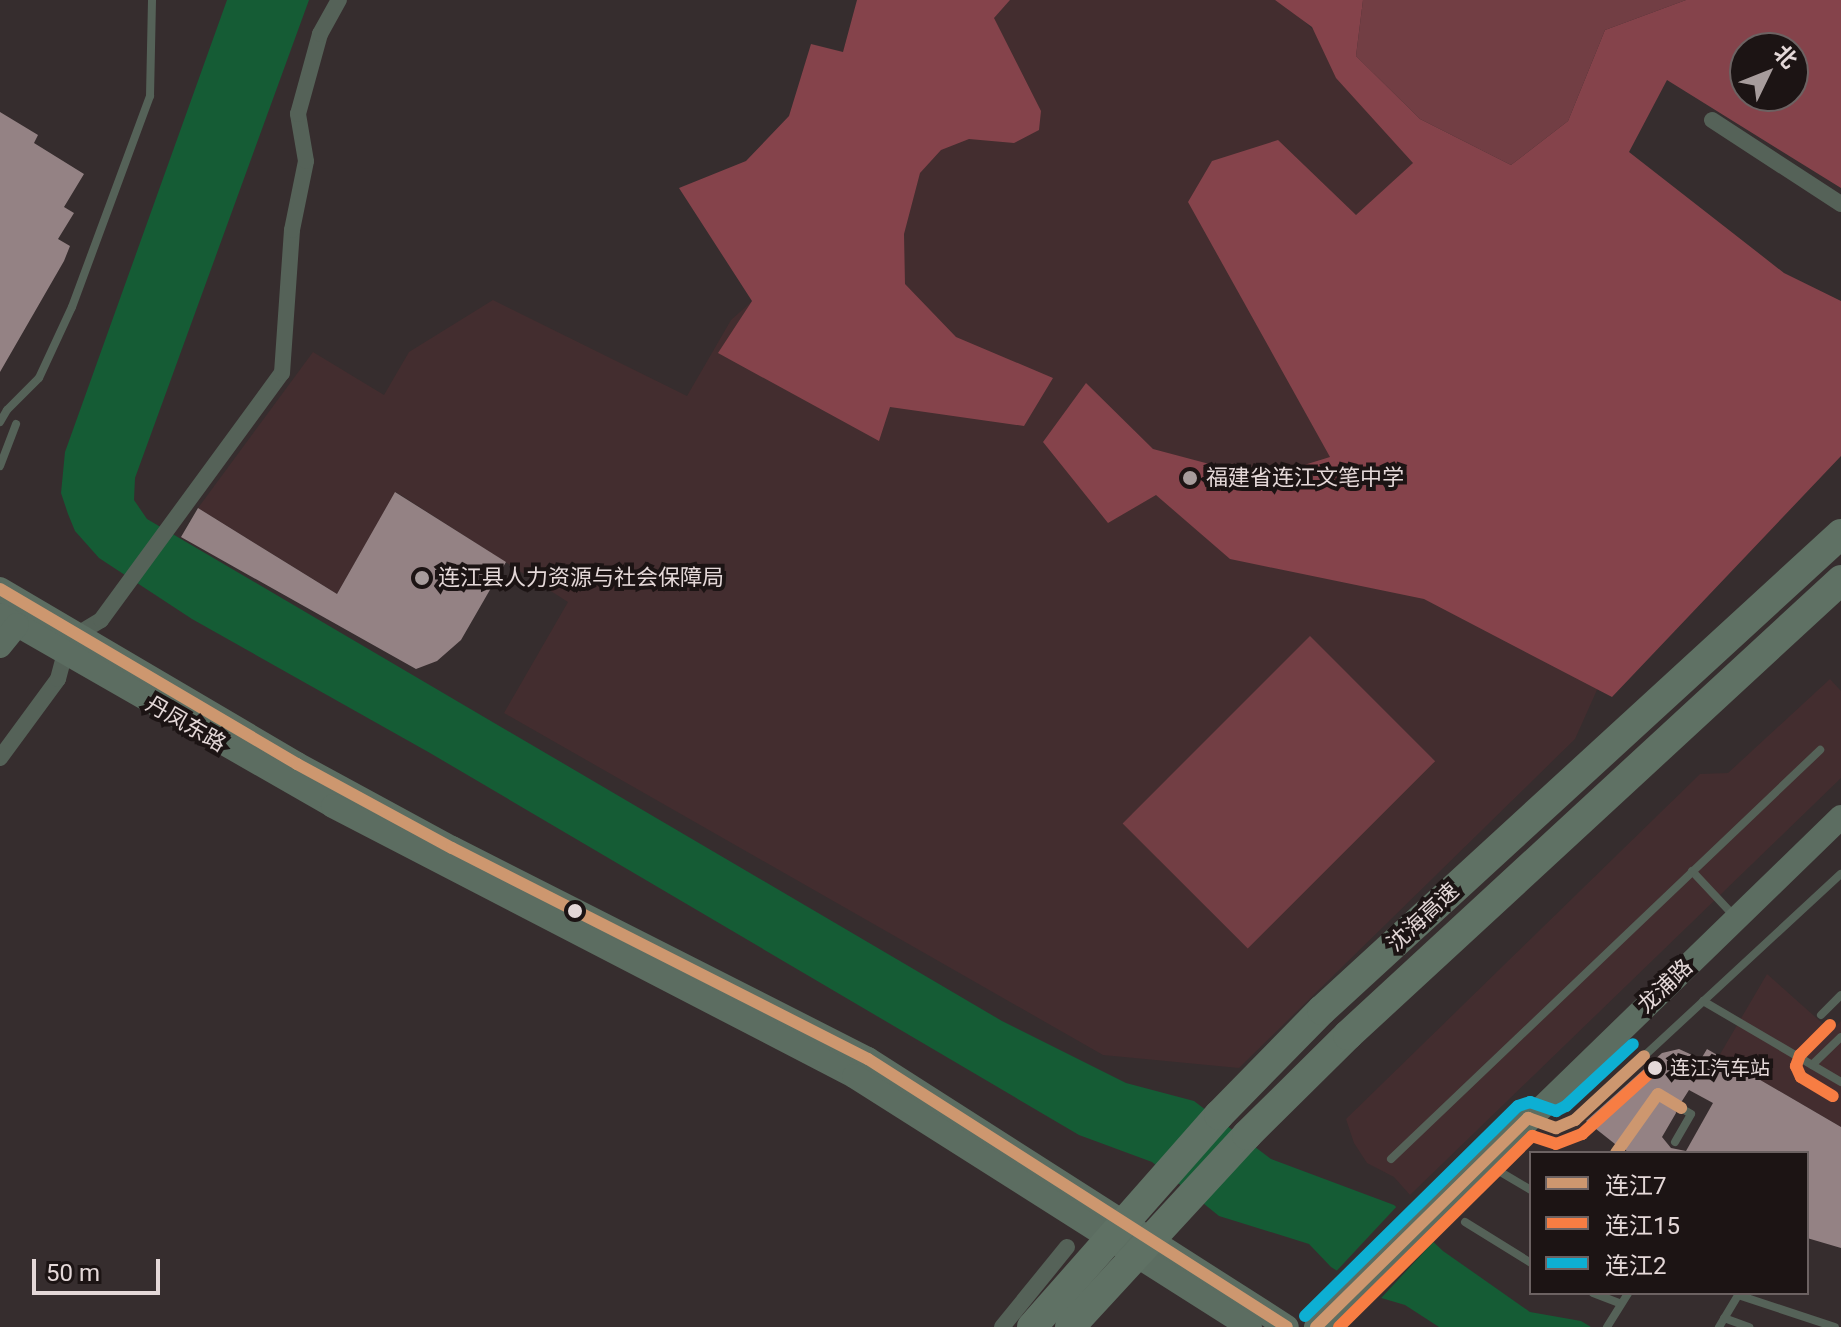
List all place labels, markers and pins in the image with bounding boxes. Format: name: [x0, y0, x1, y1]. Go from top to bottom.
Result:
place label: 福建省连江文笔中学: [1206, 465, 1404, 491]
marker: 福建省连江文笔中学: [1181, 469, 1199, 487]
place label: 连江县人力资源与社会保障局: [438, 565, 724, 591]
marker: 连江县人力资源与社会保障局: [413, 569, 431, 587]
unlabelled marker: [567, 903, 583, 919]
place label: 连江汽车站: [1670, 1056, 1770, 1080]
marker: 连江汽车站: [1647, 1060, 1663, 1076]

